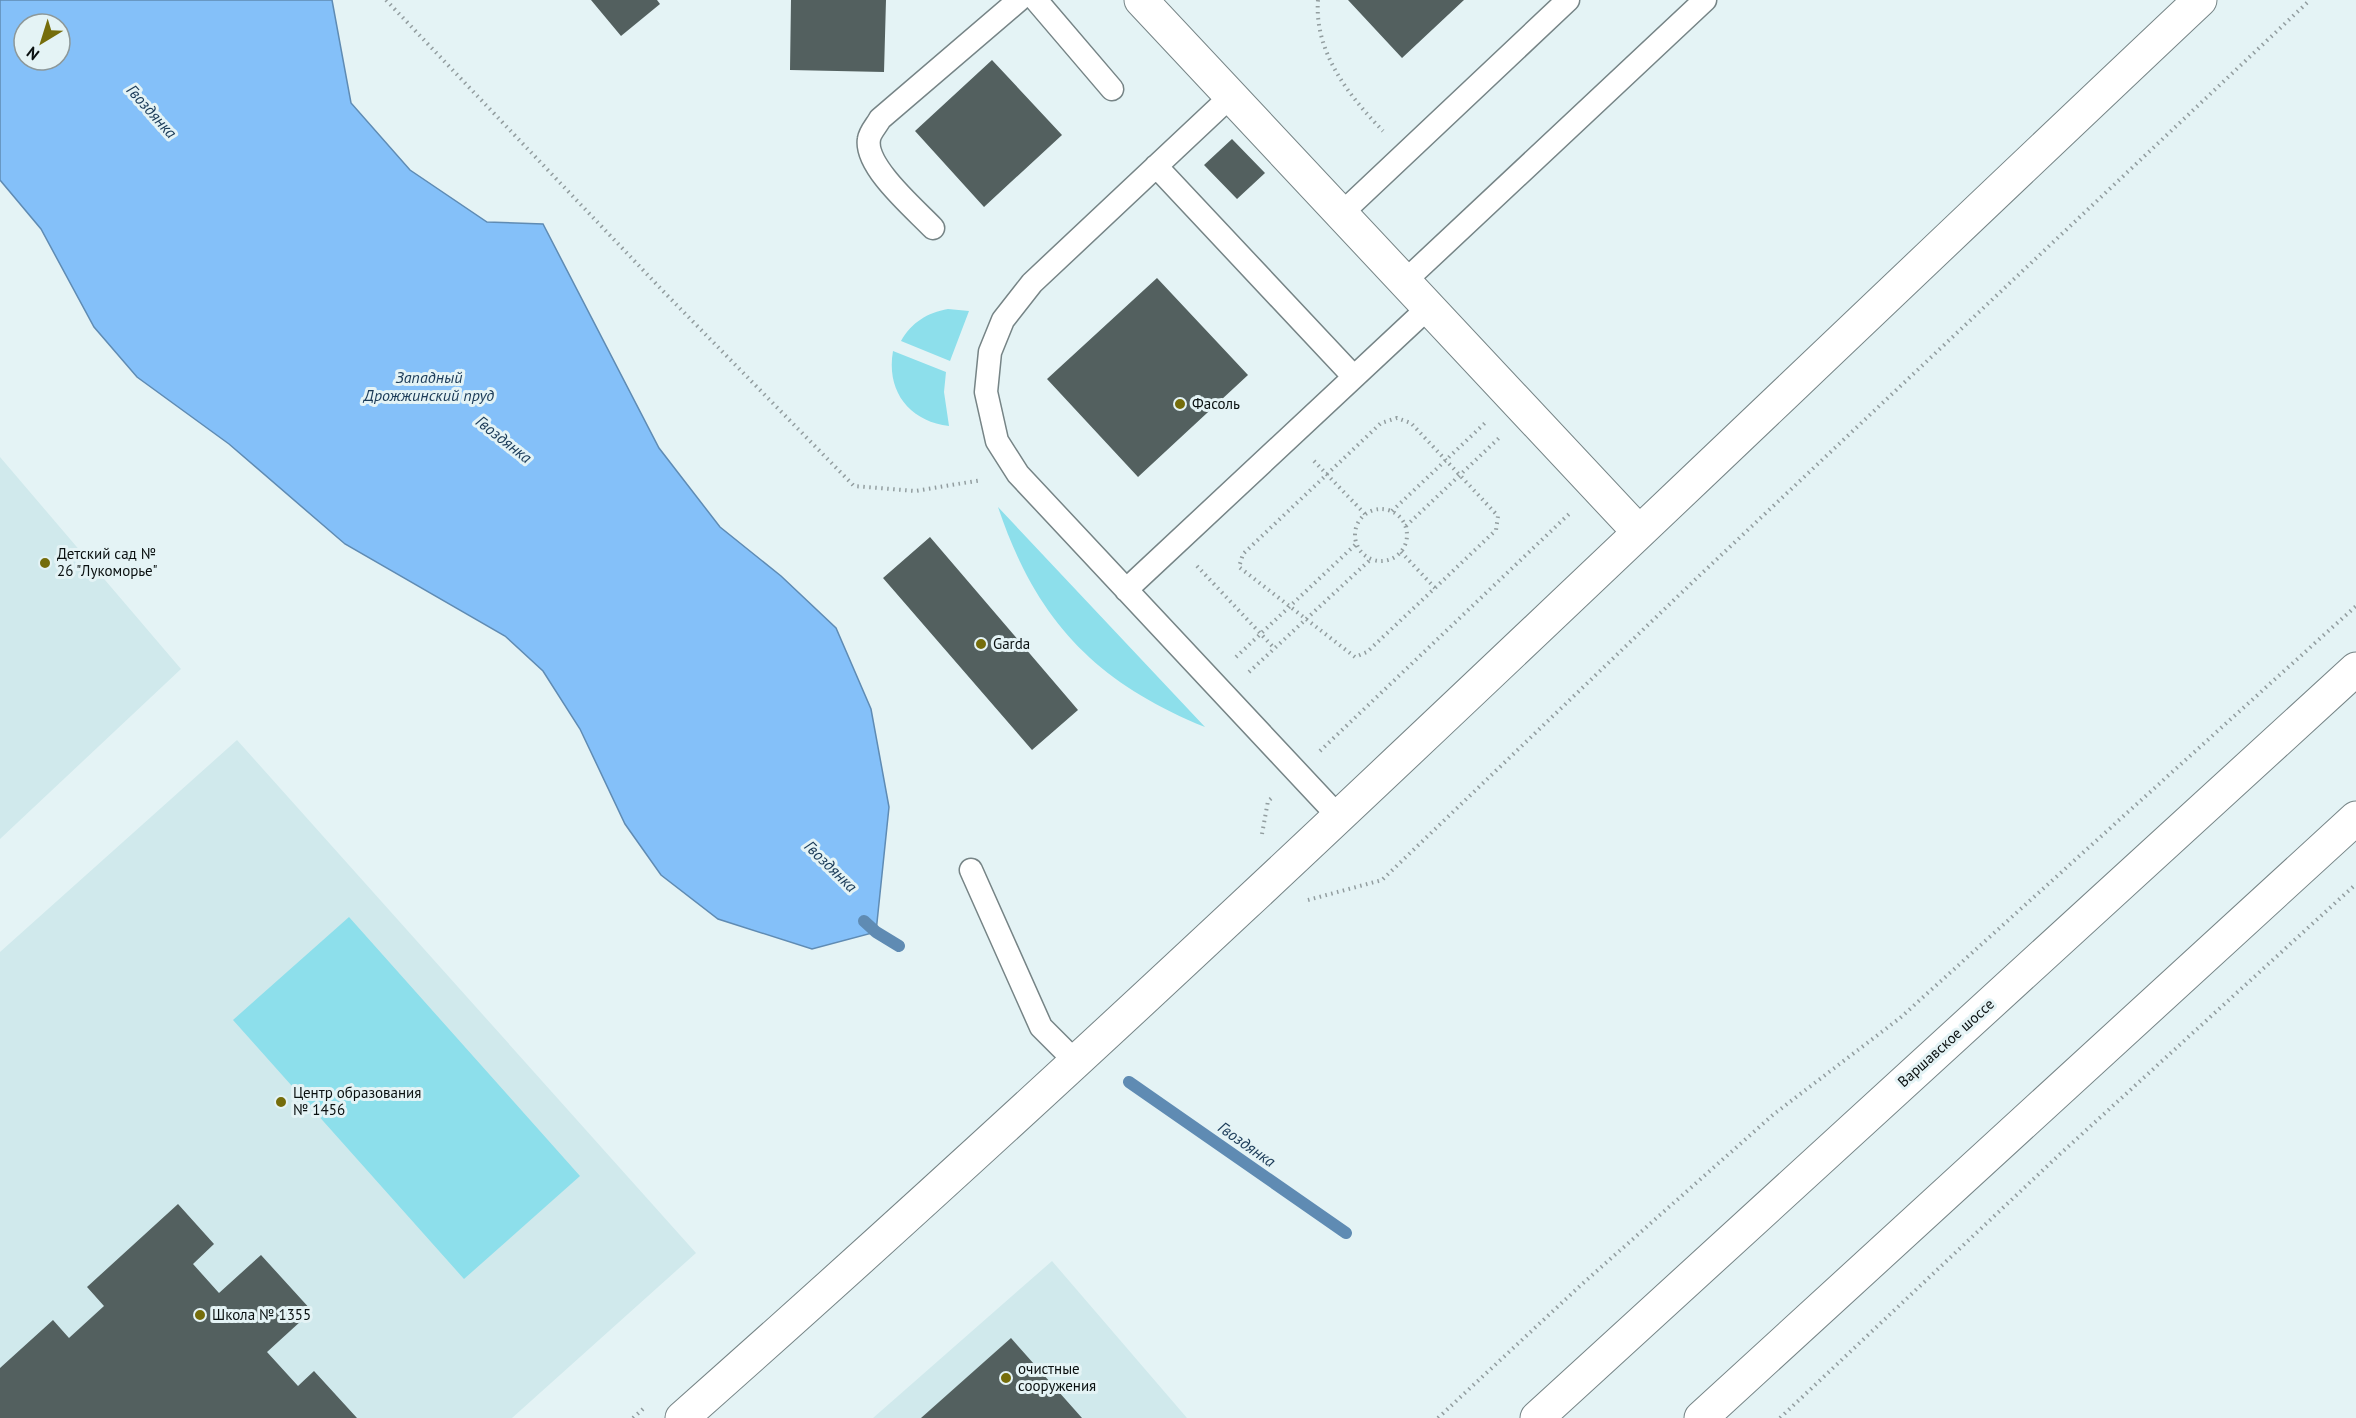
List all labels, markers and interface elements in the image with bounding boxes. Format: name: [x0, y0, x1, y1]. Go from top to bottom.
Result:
north arrow: [12, 12, 72, 72]
text: N: [22, 43, 43, 65]
water label: Гвоздянка: [123, 80, 182, 142]
water label: Западный Дрожжинский пруд: [362, 367, 494, 405]
place label: Фасоль: [1192, 394, 1240, 413]
marker: Фасоль: [1173, 397, 1187, 411]
water label: Гвоздянка: [472, 411, 536, 467]
place label: Детский сад № 26 "Лукоморье": [57, 544, 158, 580]
marker: Детский сад № 26 "Лукоморье": [38, 556, 52, 570]
place label: Garda: [993, 634, 1030, 653]
marker: Garda: [974, 637, 988, 651]
water label: Гвоздянка: [800, 836, 862, 896]
street label: Варшавское шоссе: [1894, 994, 1998, 1091]
place label: Центр образования № 1456: [293, 1083, 421, 1119]
marker: Центр образования № 1456: [274, 1095, 288, 1109]
water label: Гвоздянка: [1214, 1117, 1280, 1171]
place label: Школа № 1355: [212, 1305, 311, 1324]
marker: Школа № 1355: [193, 1308, 207, 1322]
place label: очистные сооружения: [1018, 1359, 1096, 1395]
marker: очистные сооружения: [999, 1371, 1013, 1385]

